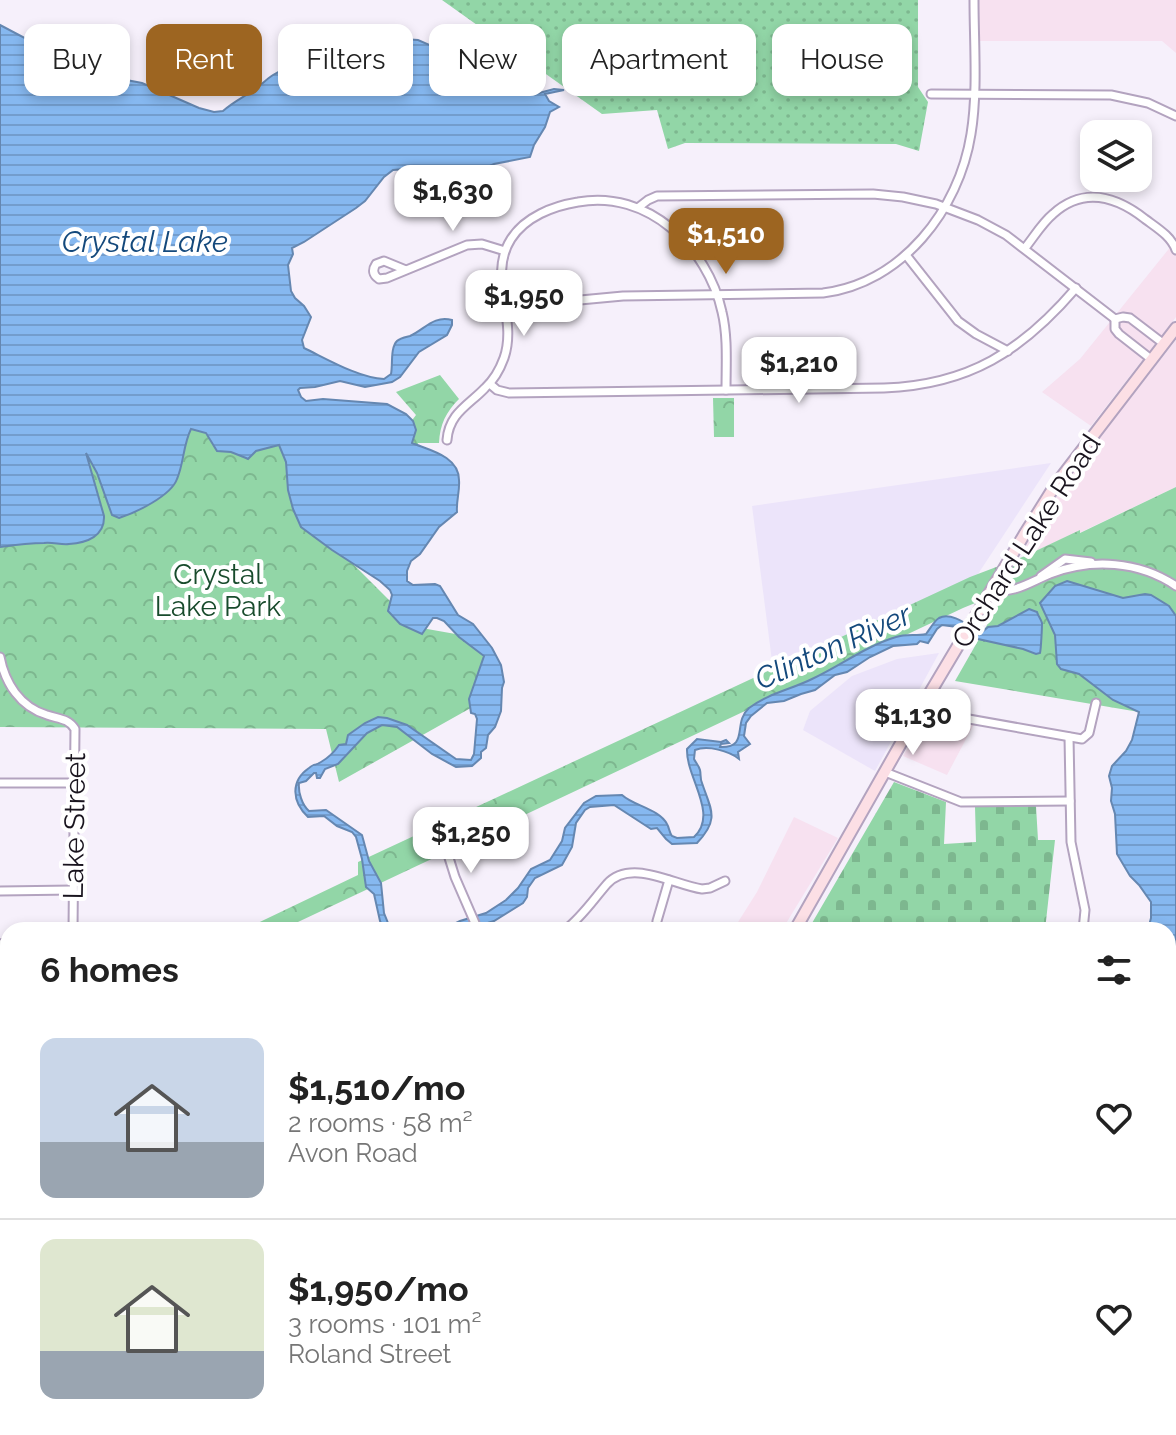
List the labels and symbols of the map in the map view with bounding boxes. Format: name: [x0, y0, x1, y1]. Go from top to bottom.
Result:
pin: $1,630: [388, 165, 518, 233]
pin: $1,510: [661, 208, 791, 276]
water label: Crystal Lake: [62, 224, 228, 259]
pin: $1,950: [459, 270, 589, 338]
pin: $1,210: [734, 337, 864, 405]
street label: Orchard Lake Road: [945, 428, 1108, 654]
park label: Crystal Lake Park: [155, 558, 281, 623]
water label: Clinton River: [749, 596, 918, 697]
pin: $1,130: [848, 689, 978, 757]
street label: Lake Street: [57, 752, 92, 900]
pin: $1,250: [406, 807, 536, 875]

